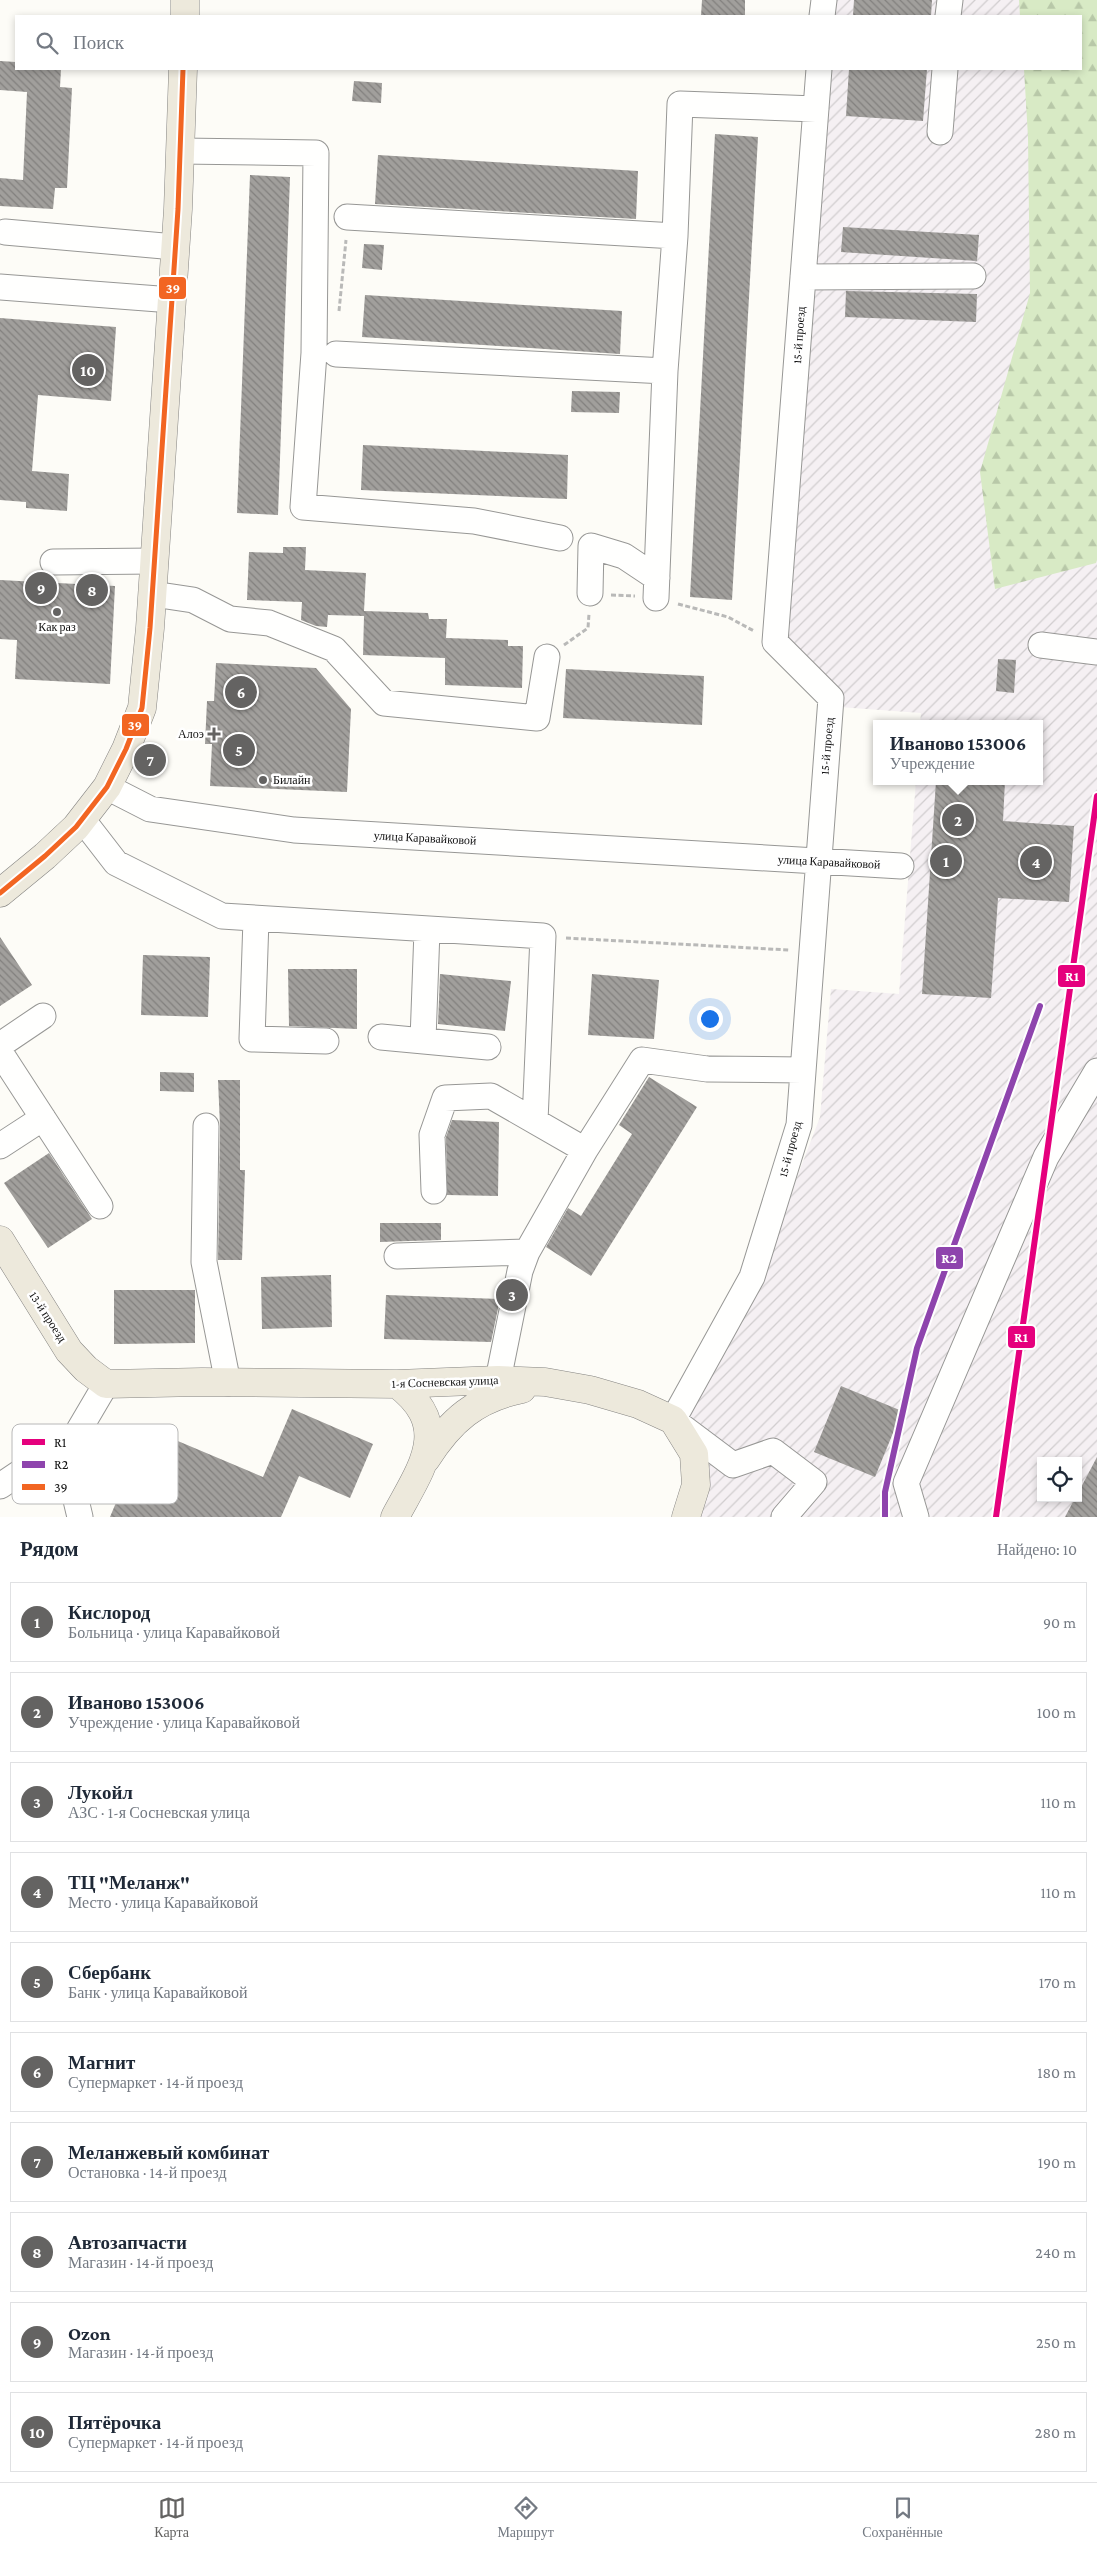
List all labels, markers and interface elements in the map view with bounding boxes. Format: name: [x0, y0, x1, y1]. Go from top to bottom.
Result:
search box: [15, 15, 1082, 70]
icon: search: [33, 29, 61, 57]
text: Поиск: [73, 32, 124, 53]
line badge: 39: [158, 276, 187, 300]
text: 39: [166, 280, 180, 296]
street label: 15-й проезд: [790, 306, 808, 364]
pin: 10: [72, 351, 104, 389]
pin: 9: [25, 569, 57, 607]
pin: 8: [76, 571, 108, 609]
marker: Как раз: [51, 606, 63, 618]
place label: Как раз: [38, 620, 76, 634]
pin: 6: [225, 673, 257, 711]
line badge: 39: [121, 713, 150, 737]
text: 39: [128, 717, 142, 733]
street label: 15-й проезд: [818, 717, 836, 775]
popup: [873, 720, 1043, 785]
place label: Алоэ: [178, 727, 204, 741]
marker: Алоэ: [208, 728, 220, 740]
pin: 5: [223, 731, 255, 769]
text: Иваново 153006: [890, 733, 1026, 754]
pin: 7: [134, 741, 166, 779]
text: Учреждение: [890, 755, 975, 772]
place label: Билайн: [273, 773, 311, 787]
marker: Билайн: [257, 774, 269, 786]
pin: 2: [942, 801, 974, 839]
street label: улица Каравайковой: [373, 828, 477, 848]
pin: 1: [930, 842, 962, 880]
pin: 4: [1020, 843, 1052, 881]
street label: улица Каравайковой: [777, 852, 881, 872]
line badge: R1: [1057, 964, 1086, 988]
text: R1: [1065, 968, 1079, 984]
your location: [697, 1006, 723, 1032]
street label: 15-й проезд: [776, 1119, 804, 1179]
line badge: R2: [935, 1246, 964, 1270]
text: R2: [941, 1250, 957, 1266]
pin: 3: [496, 1276, 528, 1314]
street label: 13-й проезд: [26, 1289, 70, 1345]
line badge: R1: [1007, 1325, 1036, 1349]
text: R1: [1014, 1329, 1028, 1345]
street label: 1-я Сосневская улица: [391, 1373, 499, 1391]
legend: [12, 1424, 178, 1504]
text: R1: [54, 1434, 67, 1450]
text: R2: [54, 1456, 69, 1472]
map controls: [1037, 1457, 1082, 1502]
button: locate: [1037, 1457, 1082, 1502]
text: 39: [54, 1479, 68, 1495]
text: Рядом: [20, 1537, 79, 1561]
text: Найдено: 10: [997, 1541, 1077, 1558]
text: Кислород: [68, 1602, 150, 1623]
text: 1: [34, 1614, 40, 1631]
text: 90 m: [1043, 1614, 1076, 1631]
text: Больница · улица Каравайковой: [68, 1624, 280, 1641]
text: Иваново 153006: [68, 1692, 205, 1713]
text: 2: [33, 1704, 41, 1721]
text: 100 m: [1037, 1704, 1076, 1721]
text: Учреждение · улица Каравайковой: [68, 1714, 300, 1731]
text: Лукойл: [68, 1782, 133, 1803]
text: 3: [33, 1794, 41, 1811]
text: 110 m: [1040, 1794, 1076, 1811]
text: АЗС · 1-я Сосневская улица: [68, 1804, 250, 1821]
text: ТЦ "Меланж": [68, 1872, 190, 1893]
text: 4: [33, 1884, 41, 1901]
text: 110 m: [1040, 1884, 1076, 1901]
text: Место · улица Каравайковой: [68, 1894, 258, 1911]
text: Сбербанк: [68, 1962, 151, 1983]
text: 5: [33, 1974, 41, 1991]
text: 170 m: [1039, 1974, 1076, 1991]
text: Банк · улица Каравайковой: [68, 1984, 248, 2001]
text: Магнит: [68, 2052, 135, 2073]
text: 6: [33, 2064, 41, 2081]
text: 180 m: [1037, 2064, 1076, 2081]
text: Супермаркет · 14-й проезд: [68, 2074, 243, 2091]
text: Меланжевый комбинат: [68, 2142, 269, 2163]
text: 7: [33, 2154, 41, 2171]
text: 190 m: [1038, 2154, 1076, 2171]
text: Остановка · 14-й проезд: [68, 2164, 227, 2181]
text: Автозапчасти: [68, 2232, 187, 2253]
text: 8: [32, 2244, 42, 2261]
text: 240 m: [1035, 2244, 1076, 2261]
text: Магазин · 14-й проезд: [68, 2254, 213, 2271]
text: Ozon: [68, 2323, 111, 2344]
text: 9: [33, 2334, 41, 2351]
text: 250 m: [1036, 2334, 1076, 2351]
text: Магазин · 14-й проезд: [68, 2344, 213, 2361]
text: Пятёрочка: [68, 2412, 161, 2433]
text: 10: [29, 2424, 45, 2441]
text: 280 m: [1035, 2424, 1076, 2441]
text: Супермаркет · 14-й проезд: [68, 2434, 243, 2451]
tab: Карта: [154, 2494, 189, 2541]
tab: Маршрут: [497, 2494, 554, 2541]
tab: Сохранённые: [862, 2494, 943, 2541]

